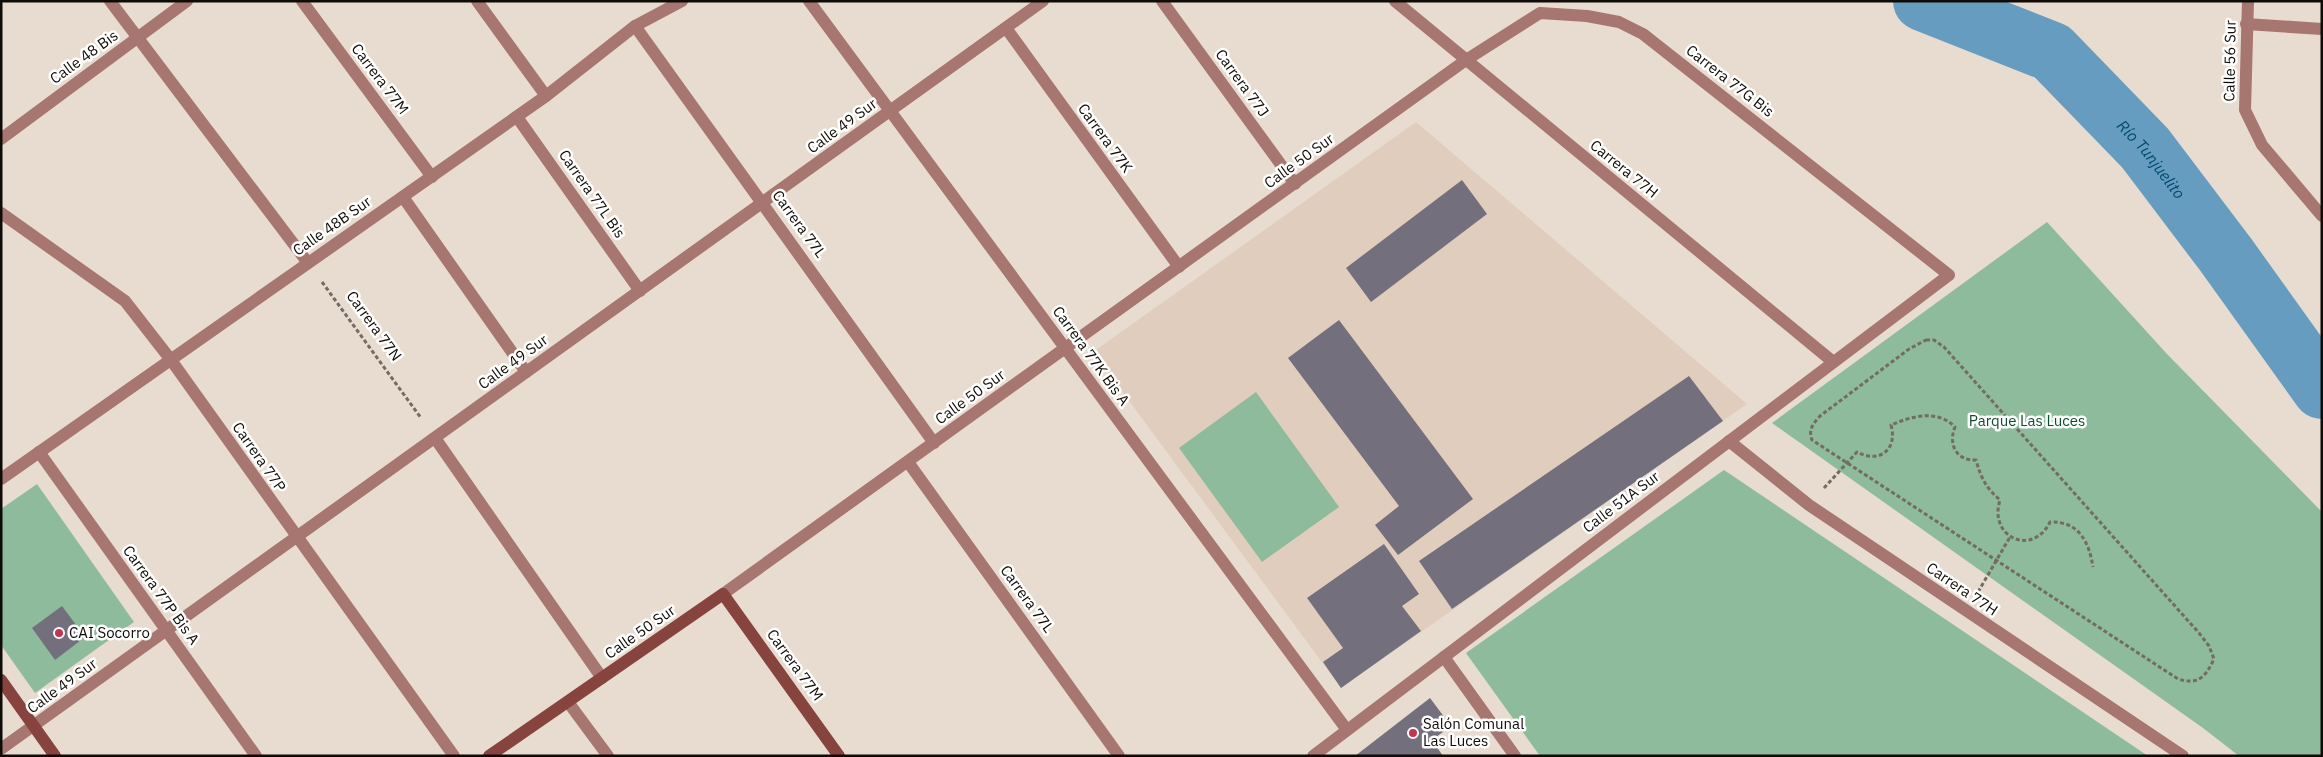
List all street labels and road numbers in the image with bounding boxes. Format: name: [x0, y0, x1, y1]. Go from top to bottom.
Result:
street label: Calle 56 Sur: [2219, 20, 2240, 102]
street label: Calle 48 Bis: [46, 26, 121, 88]
street label: Carrera 77M: [348, 40, 413, 118]
street label: Carrera 77G Bis: [1683, 40, 1778, 121]
street label: Carrera 77J: [1211, 45, 1273, 120]
street label: Calle 49 Sur: [803, 94, 881, 157]
street label: Carrera 77K: [1074, 99, 1137, 176]
street label: Calle 50 Sur: [1260, 129, 1338, 192]
street label: Carrera 77H: [1586, 135, 1662, 202]
street label: Carrera 77L Bis: [555, 146, 630, 242]
street label: Carrera 77L: [768, 186, 831, 262]
street label: Calle 48B Sur: [289, 191, 375, 260]
street label: Carrera 77N: [343, 287, 406, 365]
street label: Carrera 77K Bis A: [1049, 302, 1134, 410]
street label: Calle 49 Sur: [474, 330, 552, 393]
street label: Calle 50 Sur: [931, 365, 1009, 428]
street label: Carrera 77P: [229, 418, 290, 495]
street label: Calle 51A Sur: [1579, 466, 1663, 537]
street label: Carrera 77P Bis A: [119, 541, 204, 648]
street label: Carrera 77H: [1923, 558, 2002, 619]
street label: Carrera 77L: [996, 561, 1059, 637]
street label: Calle 50 Sur: [601, 600, 679, 663]
street label: Carrera 77M: [763, 625, 828, 704]
street label: Calle 49 Sur: [23, 654, 101, 717]

